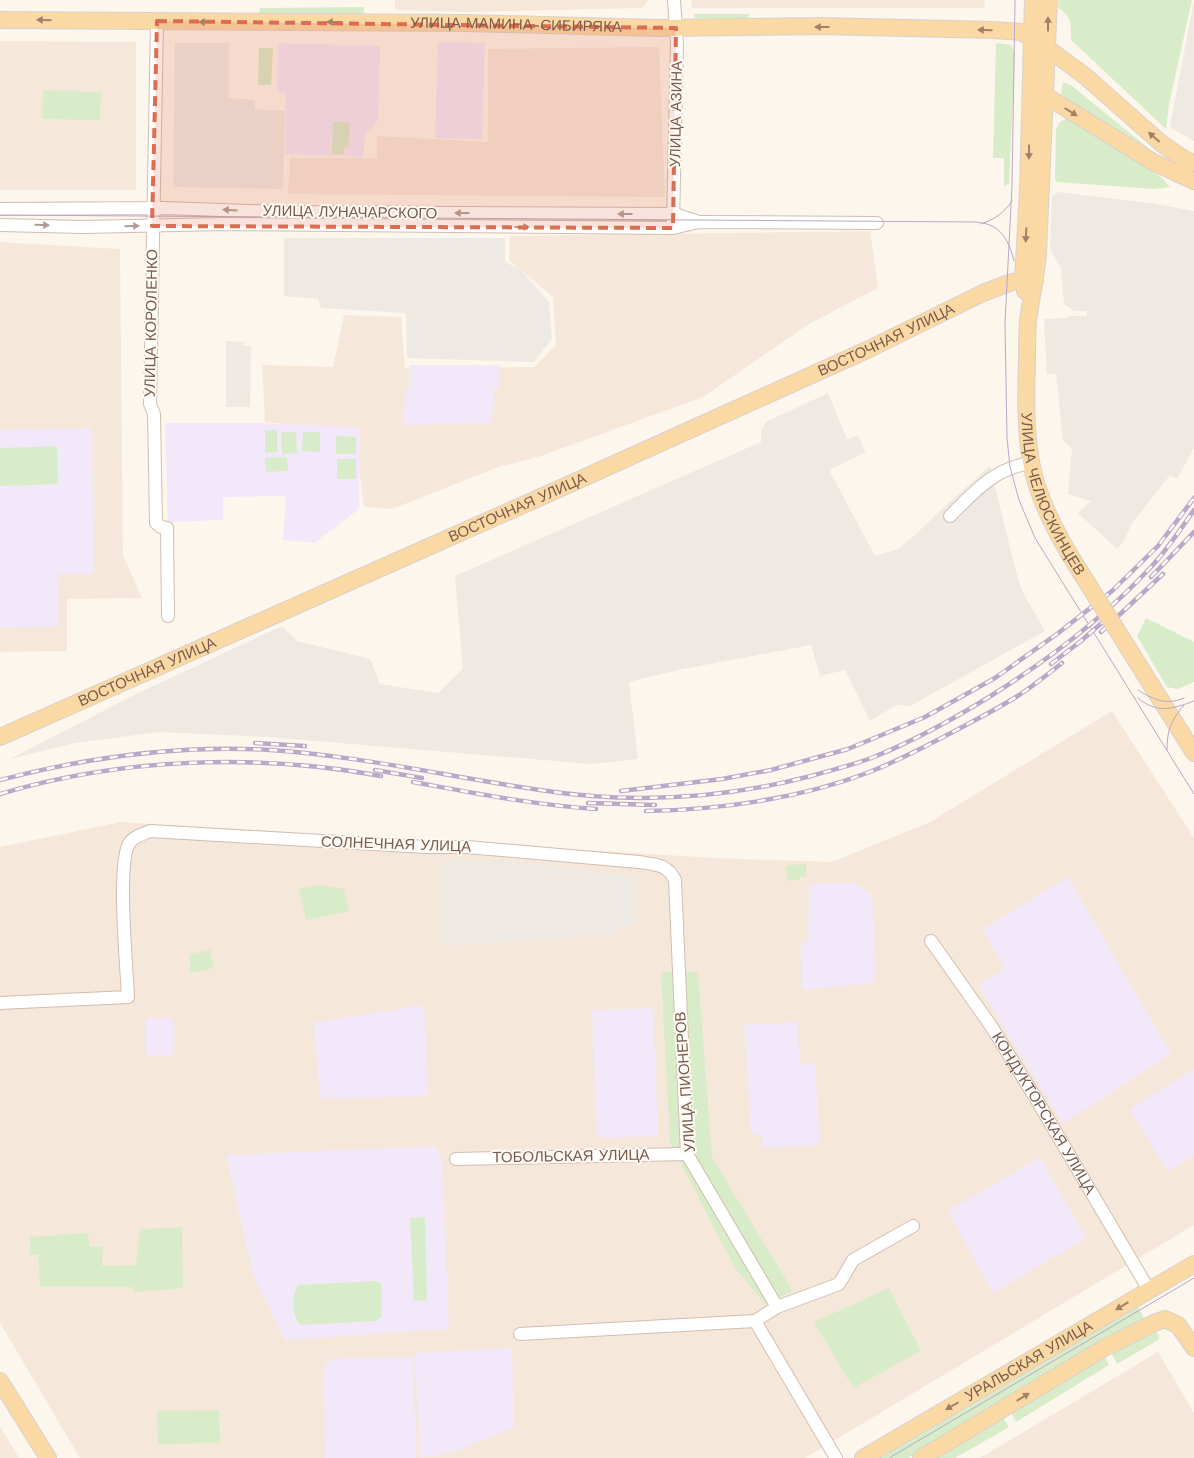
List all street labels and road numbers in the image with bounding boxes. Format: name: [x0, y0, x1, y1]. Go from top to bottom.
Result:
street label: УЛИЦА МАМИНА-СИБИРЯКА: [410, 14, 622, 36]
street label: УЛИЦА АЗИНА: [666, 61, 686, 167]
street label: УЛИЦА ЛУНАЧАРСКОГО: [262, 201, 438, 223]
street label: УЛИЦА КОРОЛЕНКО: [141, 249, 161, 397]
street label: ВОСТОЧНАЯ УЛИЦА: [815, 300, 957, 380]
street label: УЛИЦА ЧЕЛЮСКИНЦЕВ: [1017, 412, 1089, 579]
street label: ВОСТОЧНАЯ УЛИЦА: [446, 469, 589, 546]
street label: ВОСТОЧНАЯ УЛИЦА: [75, 633, 219, 710]
street label: СОЛНЕЧНАЯ УЛИЦА: [321, 832, 471, 856]
street label: УЛИЦА ПИОНЕРОВ: [671, 1011, 699, 1153]
street label: КОНДУКТОРСКАЯ УЛИЦА: [988, 1029, 1099, 1198]
street label: ТОБОЛЬСКАЯ УЛИЦА: [492, 1146, 650, 1166]
street label: УРАЛЬСКАЯ УЛИЦА: [962, 1317, 1096, 1405]

